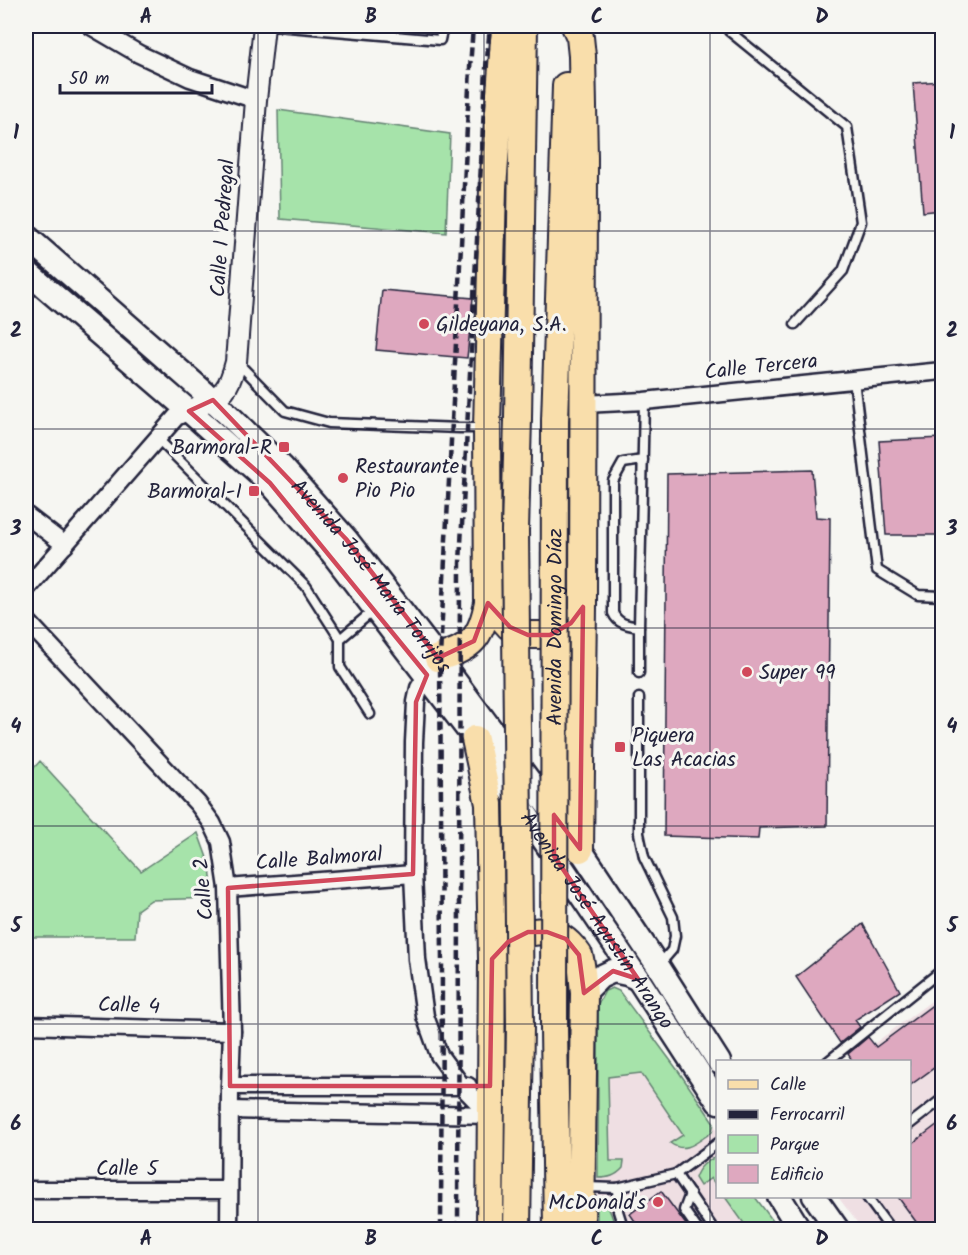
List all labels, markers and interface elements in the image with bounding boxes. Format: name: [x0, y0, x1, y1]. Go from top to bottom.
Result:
text: A: [140, 2, 152, 34]
text: B: [365, 2, 377, 34]
text: C: [591, 2, 603, 34]
text: D: [815, 2, 829, 34]
scale bar: [60, 57, 212, 95]
text: 50 m: [69, 65, 109, 94]
text: 1: [13, 118, 19, 150]
text: 1: [949, 118, 955, 150]
street label: Calle 1 Pedregal: [202, 158, 245, 298]
place label: Gildeyana, S.A.: [436, 309, 567, 342]
text: 2: [10, 316, 22, 348]
text: 2: [946, 316, 958, 348]
marker: Gildeyana, S.A.: [417, 317, 431, 331]
street label: Calle Tercera: [703, 345, 819, 390]
place label: Barmoral-R: [172, 432, 272, 465]
marker: Barmoral-R: [277, 440, 291, 454]
place label: Restaurante Pio Pio: [355, 451, 460, 508]
marker: Restaurante Pio Pio: [336, 471, 350, 485]
street label: Avenida José María Torrijos: [282, 472, 459, 681]
place label: Barmoral-I: [148, 476, 242, 509]
marker: Barmoral-I: [247, 484, 261, 498]
text: 3: [10, 514, 22, 546]
text: 3: [946, 514, 958, 546]
street label: Avenida Domingo Díaz: [539, 528, 573, 726]
place label: Super 99: [759, 657, 836, 690]
marker: Super 99: [740, 665, 754, 679]
text: 4: [11, 712, 22, 744]
text: 4: [947, 712, 958, 744]
place label: Piquera Las Acacias: [632, 720, 736, 777]
marker: Piquera Las Acacias: [613, 740, 627, 754]
street label: Avenida José Agustín Arango: [511, 805, 682, 1037]
street label: Calle Balmoral: [255, 839, 384, 880]
street label: Calle 2: [185, 856, 224, 922]
text: 5: [10, 911, 23, 943]
text: 5: [946, 911, 959, 943]
street label: Calle 4: [97, 989, 161, 1024]
legend: [716, 1060, 911, 1198]
text: Calle: [770, 1071, 806, 1100]
text: Ferrocarril: [770, 1101, 845, 1130]
text: 6: [11, 1109, 22, 1141]
text: 6: [947, 1109, 958, 1141]
text: Parque: [770, 1131, 819, 1160]
street label: Calle 5: [96, 1153, 160, 1186]
text: Edificio: [770, 1161, 824, 1190]
place label: McDonald's: [548, 1187, 646, 1220]
marker: McDonald's: [651, 1195, 665, 1209]
text: A: [140, 1224, 152, 1255]
text: B: [365, 1224, 377, 1255]
text: C: [591, 1224, 603, 1255]
text: D: [815, 1224, 829, 1255]

